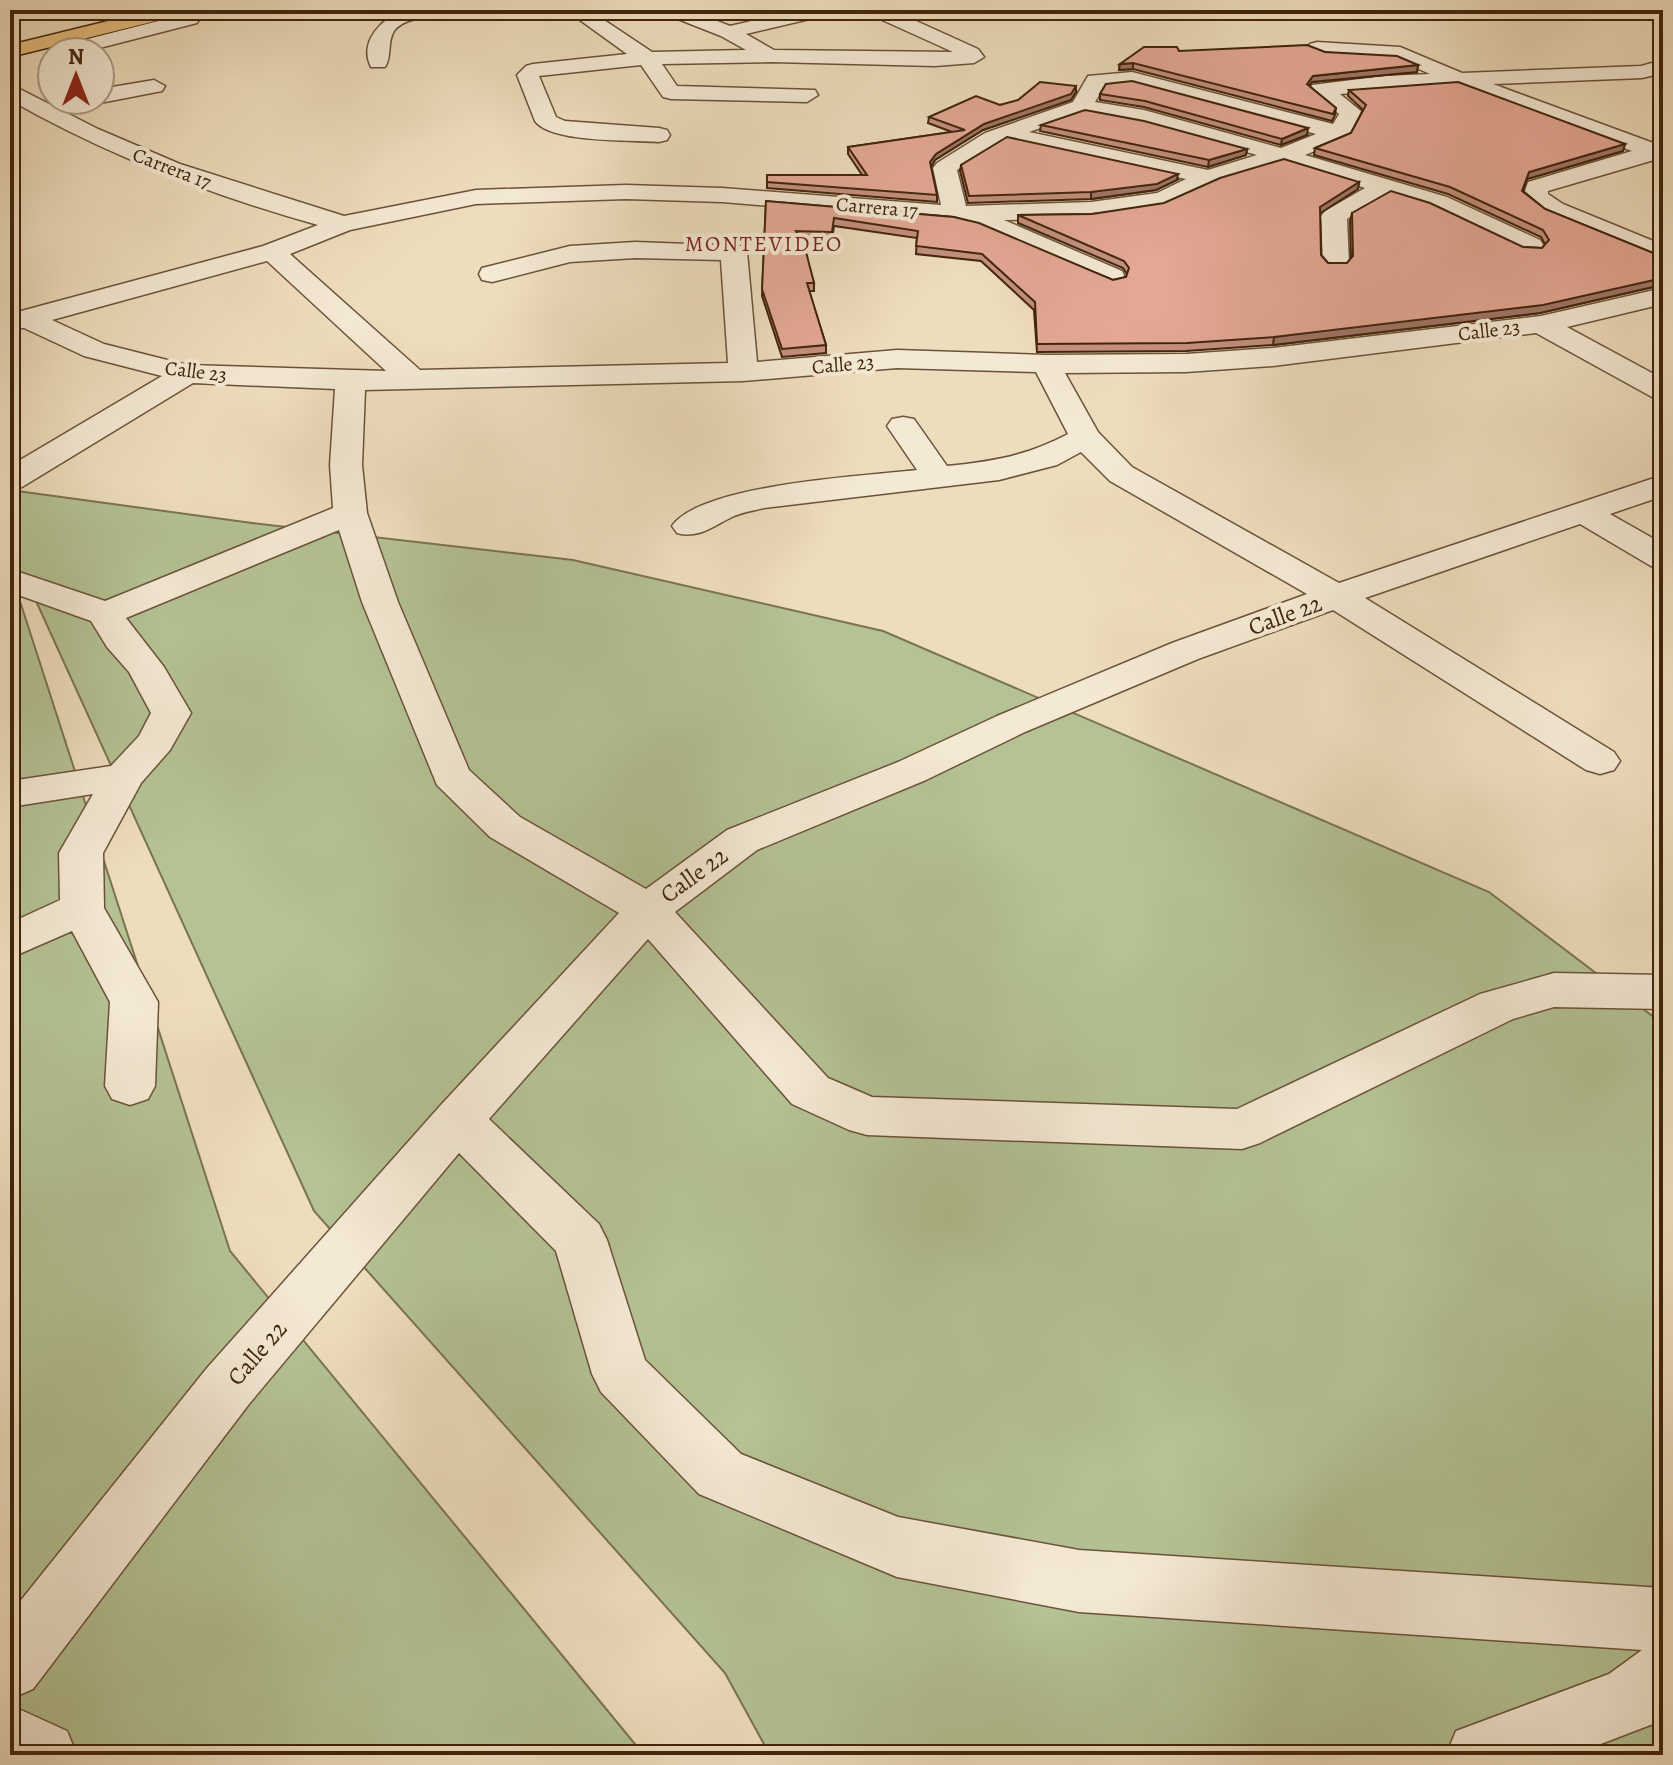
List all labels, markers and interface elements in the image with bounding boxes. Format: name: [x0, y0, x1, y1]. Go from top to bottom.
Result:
north arrow: [36, 36, 116, 116]
text: N: [68, 42, 84, 72]
street label: Carrera 17: [129, 141, 215, 196]
street label: Carrera 17: [835, 190, 920, 225]
district label: MONTEVIDEO: [685, 229, 843, 259]
street label: Calle 23: [1456, 313, 1522, 348]
street label: Calle 23: [811, 348, 875, 381]
street label: Calle 23: [163, 354, 229, 389]
street label: Calle 22: [1244, 587, 1326, 643]
street label: Calle 22: [654, 840, 734, 910]
street label: Calle 22: [220, 1314, 294, 1392]

